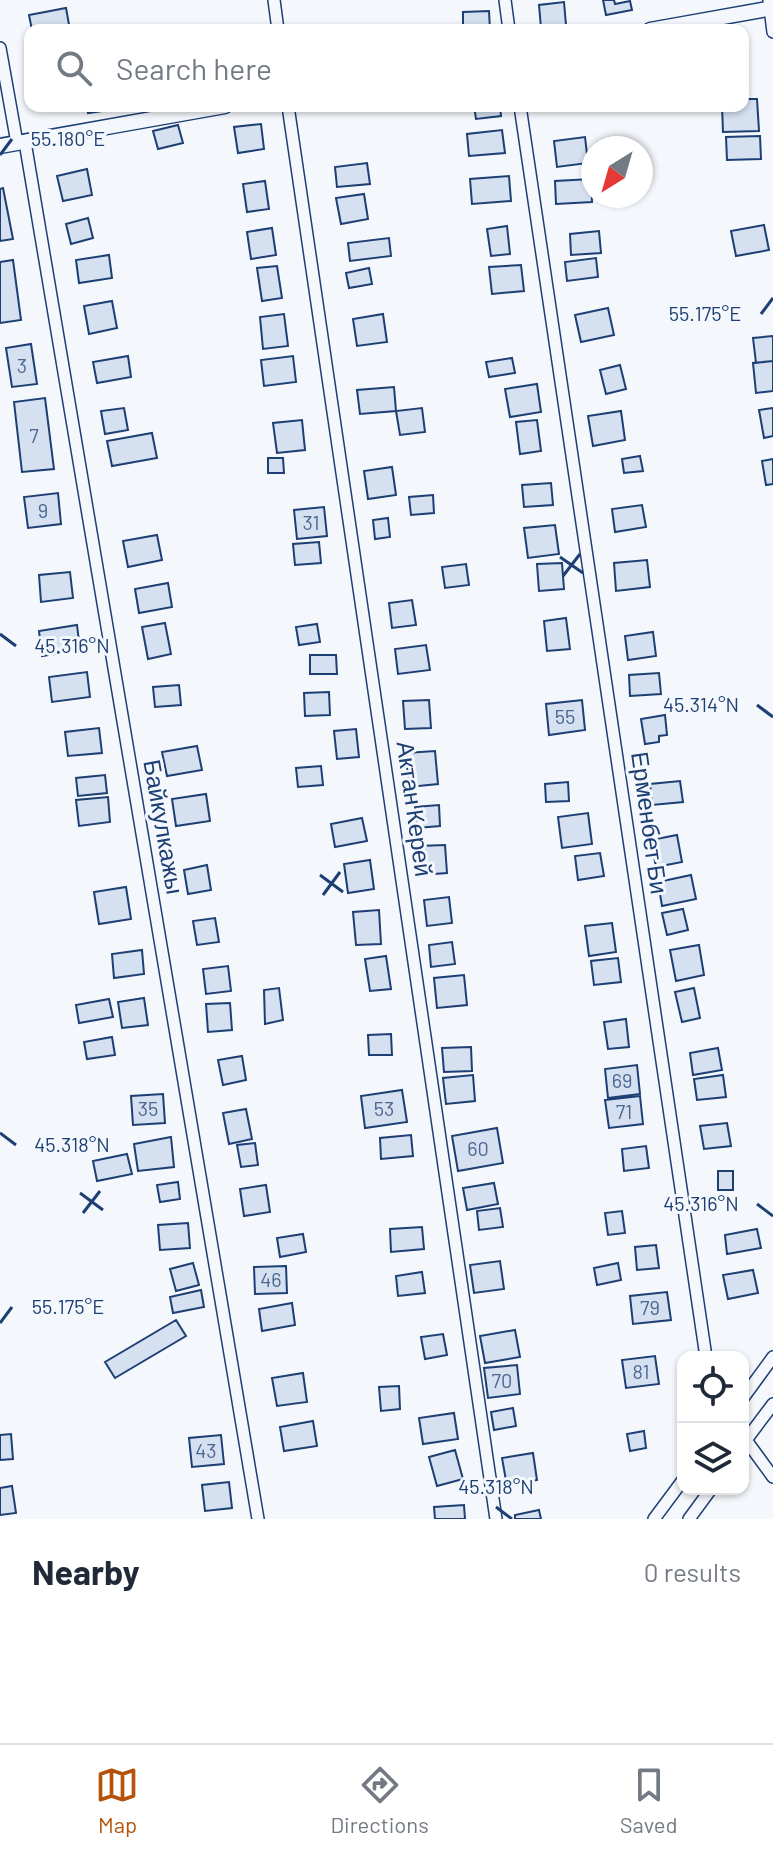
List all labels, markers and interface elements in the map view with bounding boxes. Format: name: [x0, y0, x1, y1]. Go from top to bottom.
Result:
search box: [24, 24, 749, 112]
icon: search: [52, 46, 96, 90]
text: Search here: [116, 50, 272, 86]
text: 55.180°E: [31, 126, 105, 150]
north arrow: [581, 136, 653, 208]
text: 55.175°E: [669, 301, 741, 325]
house number: 3: [17, 353, 27, 377]
house number: 7: [29, 423, 39, 447]
house number: 9: [38, 498, 48, 522]
house number: 31: [302, 510, 320, 534]
text: 45.316°N: [34, 633, 110, 657]
text: 45.314°N: [663, 692, 739, 716]
house number: 55: [555, 704, 575, 728]
street label: Актан Керей: [392, 739, 439, 878]
street label: Ерменбет Би: [626, 750, 675, 896]
street label: Байкулкажы: [138, 757, 191, 896]
house number: 69: [612, 1068, 632, 1092]
house number: 35: [138, 1096, 158, 1120]
house number: 53: [374, 1096, 394, 1120]
house number: 71: [616, 1099, 632, 1123]
text: 45.318°N: [34, 1132, 110, 1156]
house number: 60: [467, 1136, 489, 1160]
text: 45.316°N: [663, 1191, 739, 1215]
house number: 46: [260, 1267, 282, 1291]
text: 55.175°E: [32, 1294, 104, 1318]
house number: 79: [640, 1295, 660, 1319]
map controls: [677, 1351, 749, 1495]
button: locate: [677, 1351, 749, 1423]
house number: 81: [633, 1359, 649, 1383]
house number: 70: [492, 1368, 512, 1392]
button: layers: [677, 1423, 749, 1495]
house number: 43: [195, 1438, 217, 1462]
text: 45.318°N: [458, 1474, 534, 1498]
text: Nearby: [32, 1551, 140, 1592]
text: 0 results: [644, 1556, 741, 1587]
tab: Map: [95, 1763, 139, 1837]
tab: Directions: [330, 1763, 429, 1837]
tab: Saved: [620, 1763, 677, 1837]

